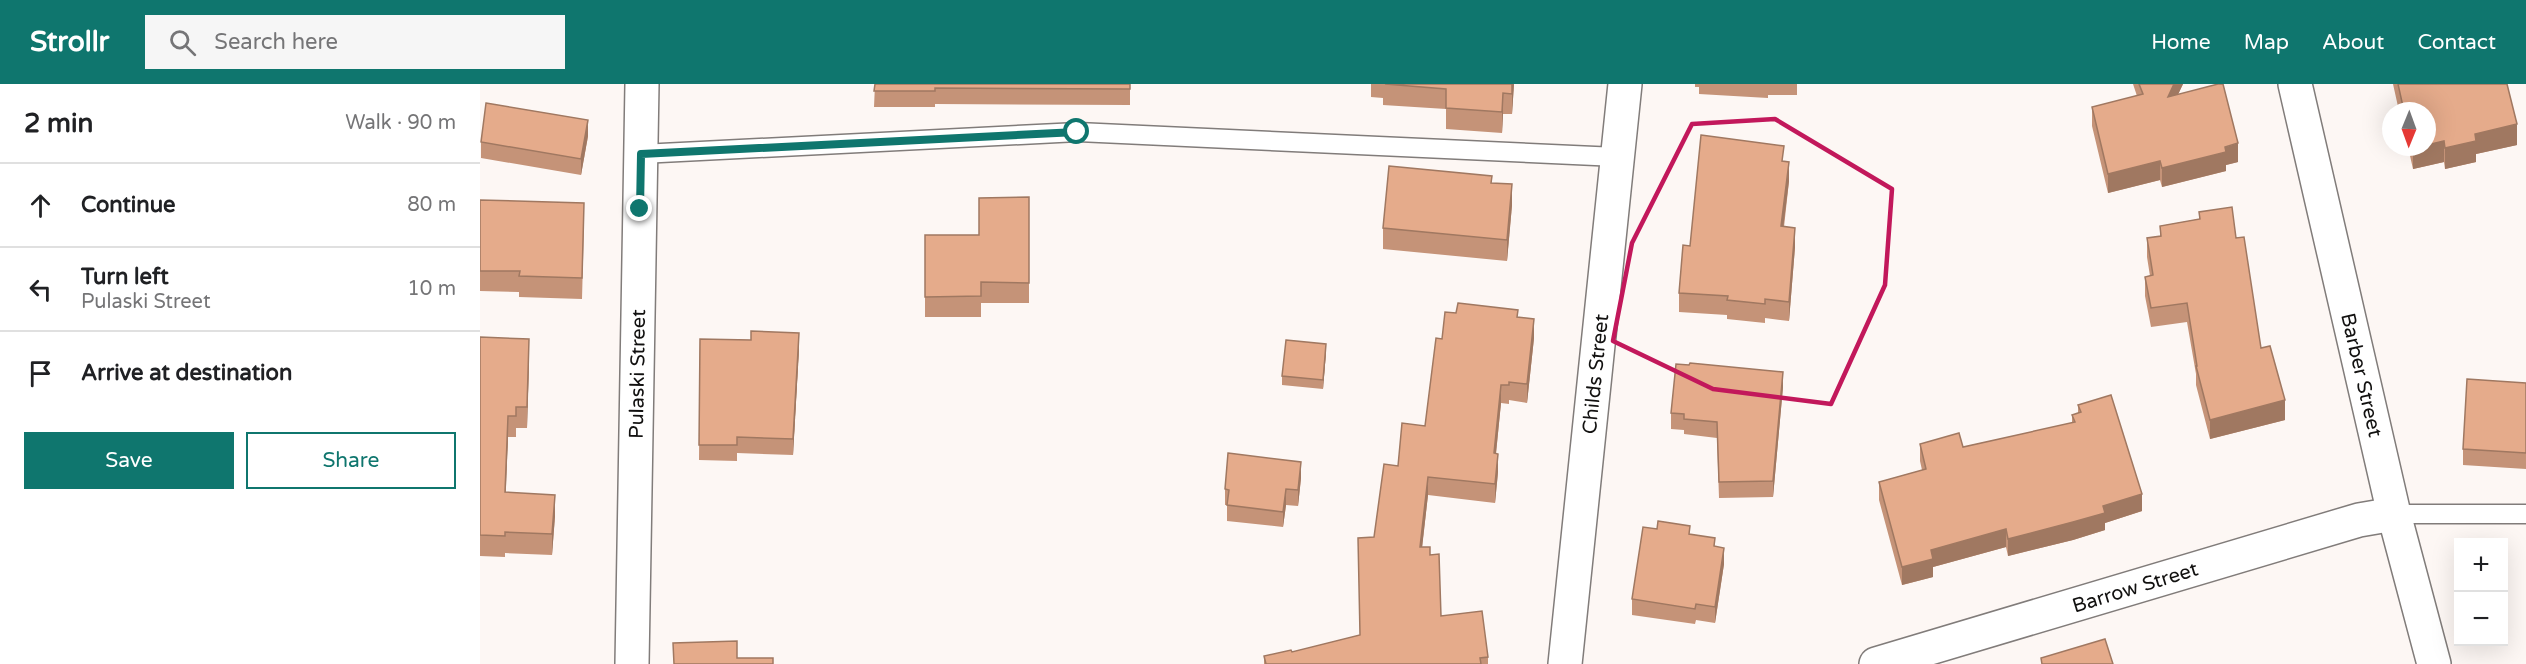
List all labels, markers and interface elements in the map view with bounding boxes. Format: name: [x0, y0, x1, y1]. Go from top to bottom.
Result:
search box: [145, 15, 565, 69]
text: Strollr: [30, 25, 109, 59]
icon: search: [166, 26, 199, 59]
text: Search here: [214, 29, 338, 55]
text: Home: [2151, 30, 2211, 55]
text: Map: [2244, 30, 2289, 55]
text: About: [2322, 30, 2384, 55]
text: Contact: [2417, 30, 2496, 55]
north arrow: [2382, 102, 2436, 156]
text: 2 min: [24, 108, 93, 139]
text: Walk · 90 m: [345, 111, 456, 135]
route start: [1063, 118, 1089, 144]
icon: ahead: [24, 189, 57, 222]
text: Continue: [81, 192, 176, 218]
text: 80 m: [407, 193, 456, 217]
route end: [626, 195, 652, 221]
text: Turn left: [81, 264, 169, 290]
icon: left: [24, 273, 57, 306]
text: 10 m: [407, 277, 456, 301]
text: Pulaski Street: [81, 290, 211, 314]
street label: Pulaski Street: [625, 309, 651, 439]
street label: Barber Street: [2335, 311, 2387, 440]
street label: Childs Street: [1578, 313, 1614, 435]
icon: arrive: [24, 357, 57, 390]
text: Arrive at destination: [81, 360, 292, 386]
button: Save: [24, 432, 234, 489]
button: Share: [246, 432, 456, 489]
map controls: [2454, 538, 2508, 646]
button: +: [2454, 538, 2508, 592]
street label: Barrow Street: [2069, 557, 2201, 618]
button: −: [2454, 592, 2508, 646]

